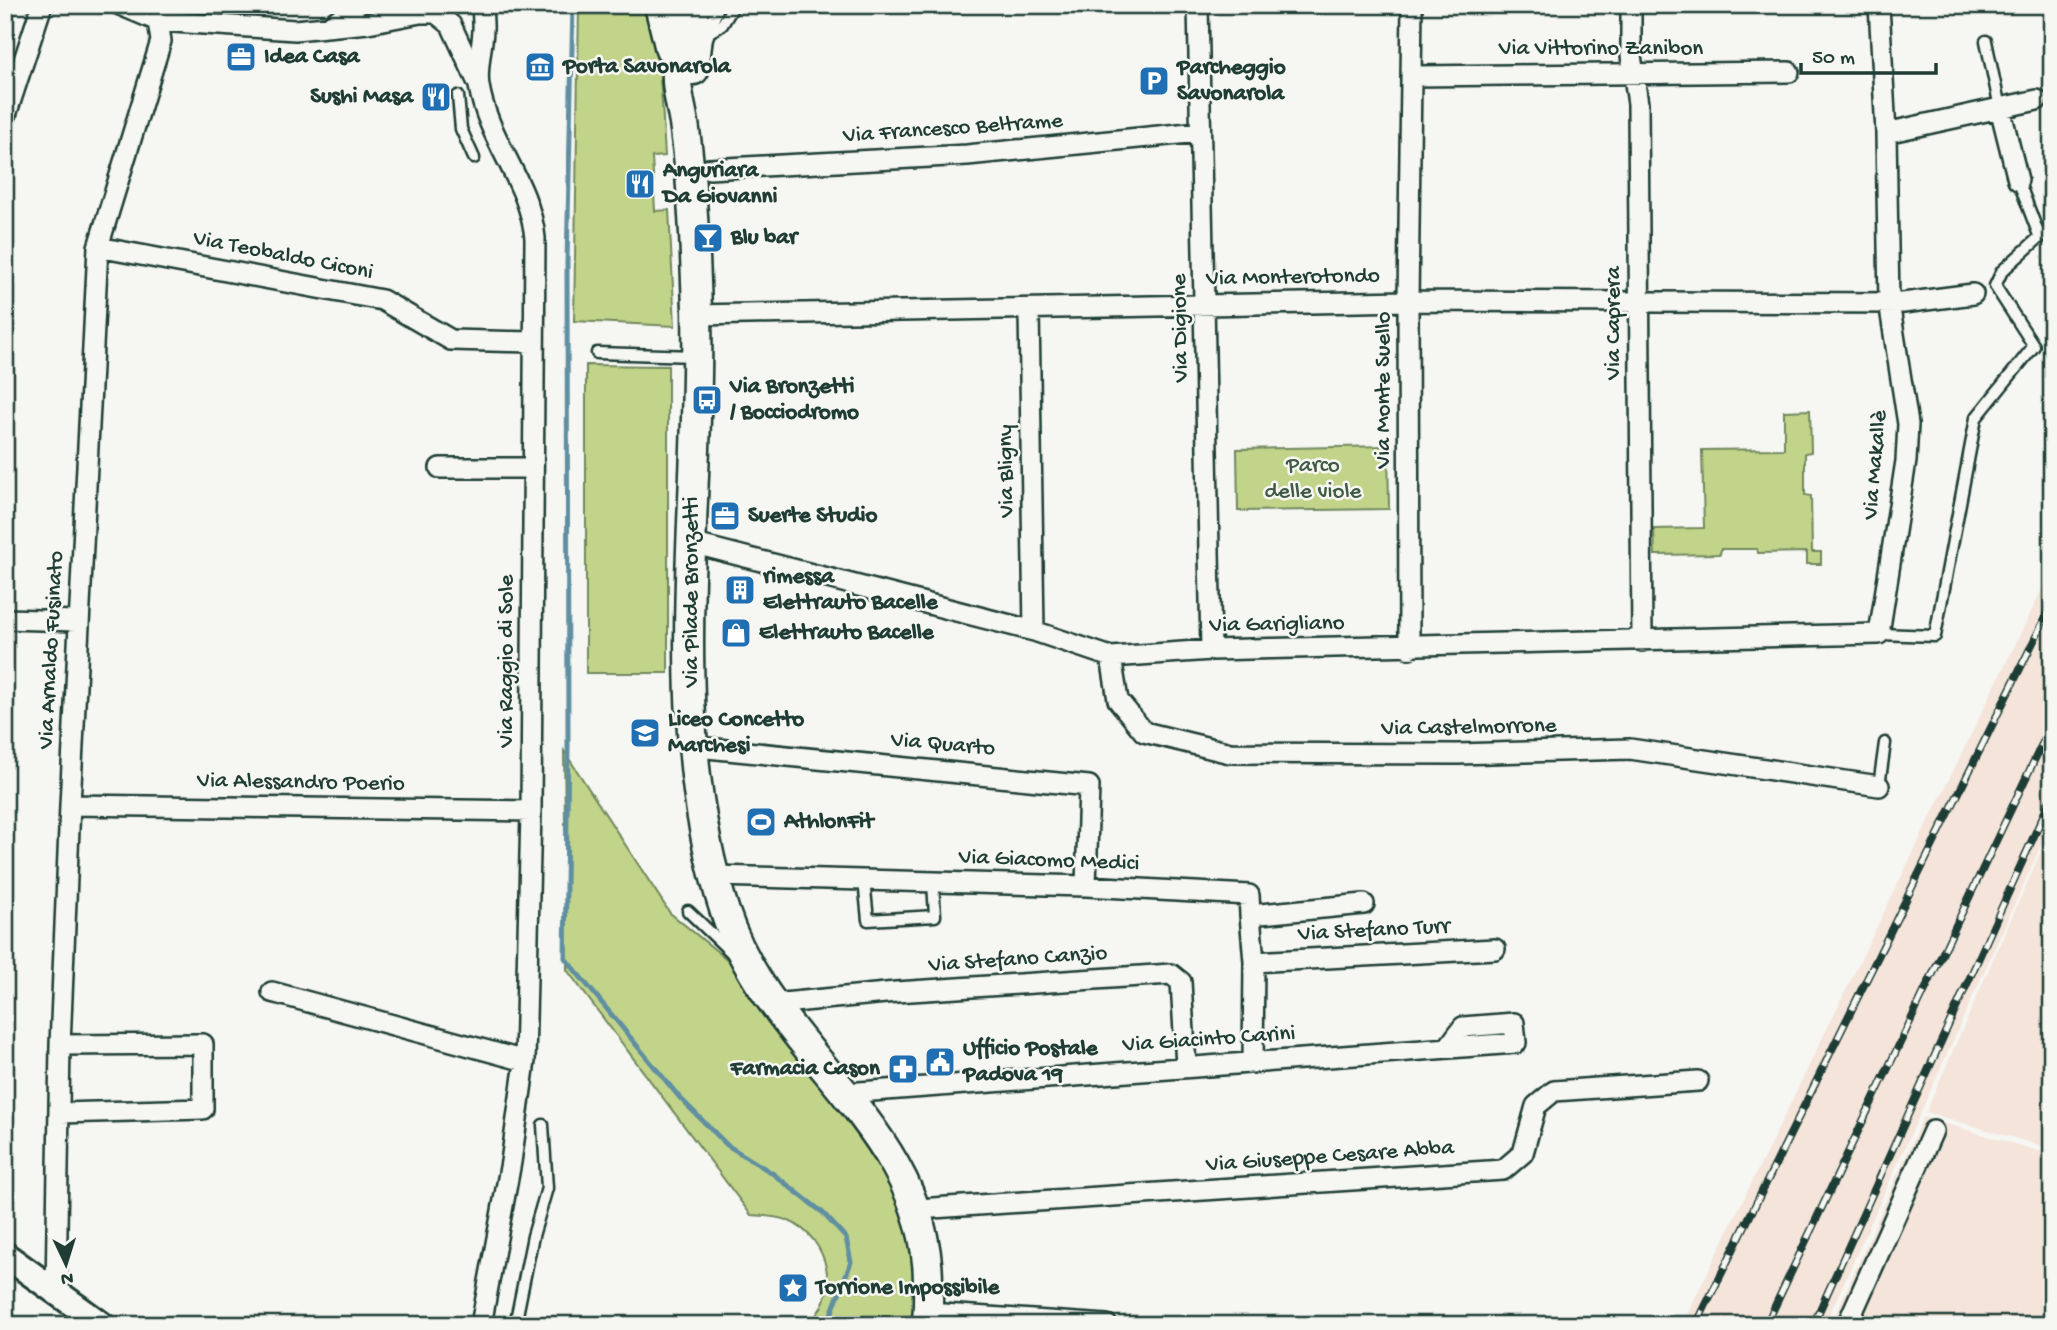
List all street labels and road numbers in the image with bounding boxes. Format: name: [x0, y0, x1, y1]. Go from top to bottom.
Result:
street label: Via Vittorino Zanibon: [1498, 36, 1703, 63]
street label: Via Francesco Beltrame: [841, 108, 1065, 150]
street label: Via Teobaldo Ciconi: [190, 225, 375, 287]
street label: Via Monterotondo: [1205, 263, 1380, 293]
street label: Via Caprera: [1601, 265, 1628, 381]
street label: Via Digione: [1167, 272, 1195, 384]
street label: Via Monte Suello: [1371, 311, 1398, 469]
street label: Via Makallè: [1858, 408, 1894, 522]
street label: Via Bligny: [993, 424, 1021, 519]
street label: Via Pilade Bronzetti: [679, 497, 706, 688]
street label: Via Arnaldo Fusinato: [33, 550, 71, 751]
street label: Via Raggio di Sole: [494, 573, 521, 748]
street label: Via Garigliano: [1208, 610, 1345, 640]
street label: Via Castelmorrone: [1380, 713, 1558, 743]
street label: Via Quarto: [889, 727, 996, 763]
street label: Via Alessandro Poerio: [196, 768, 405, 798]
street label: Via Giacomo Medici: [957, 844, 1140, 878]
street label: Via Stefano Turr: [1296, 913, 1452, 949]
street label: Via Stefano Canzio: [927, 940, 1108, 980]
street label: Via Giacinto Carini: [1121, 1020, 1296, 1060]
street label: Via Giuseppe Cesare Abba: [1204, 1135, 1456, 1179]

